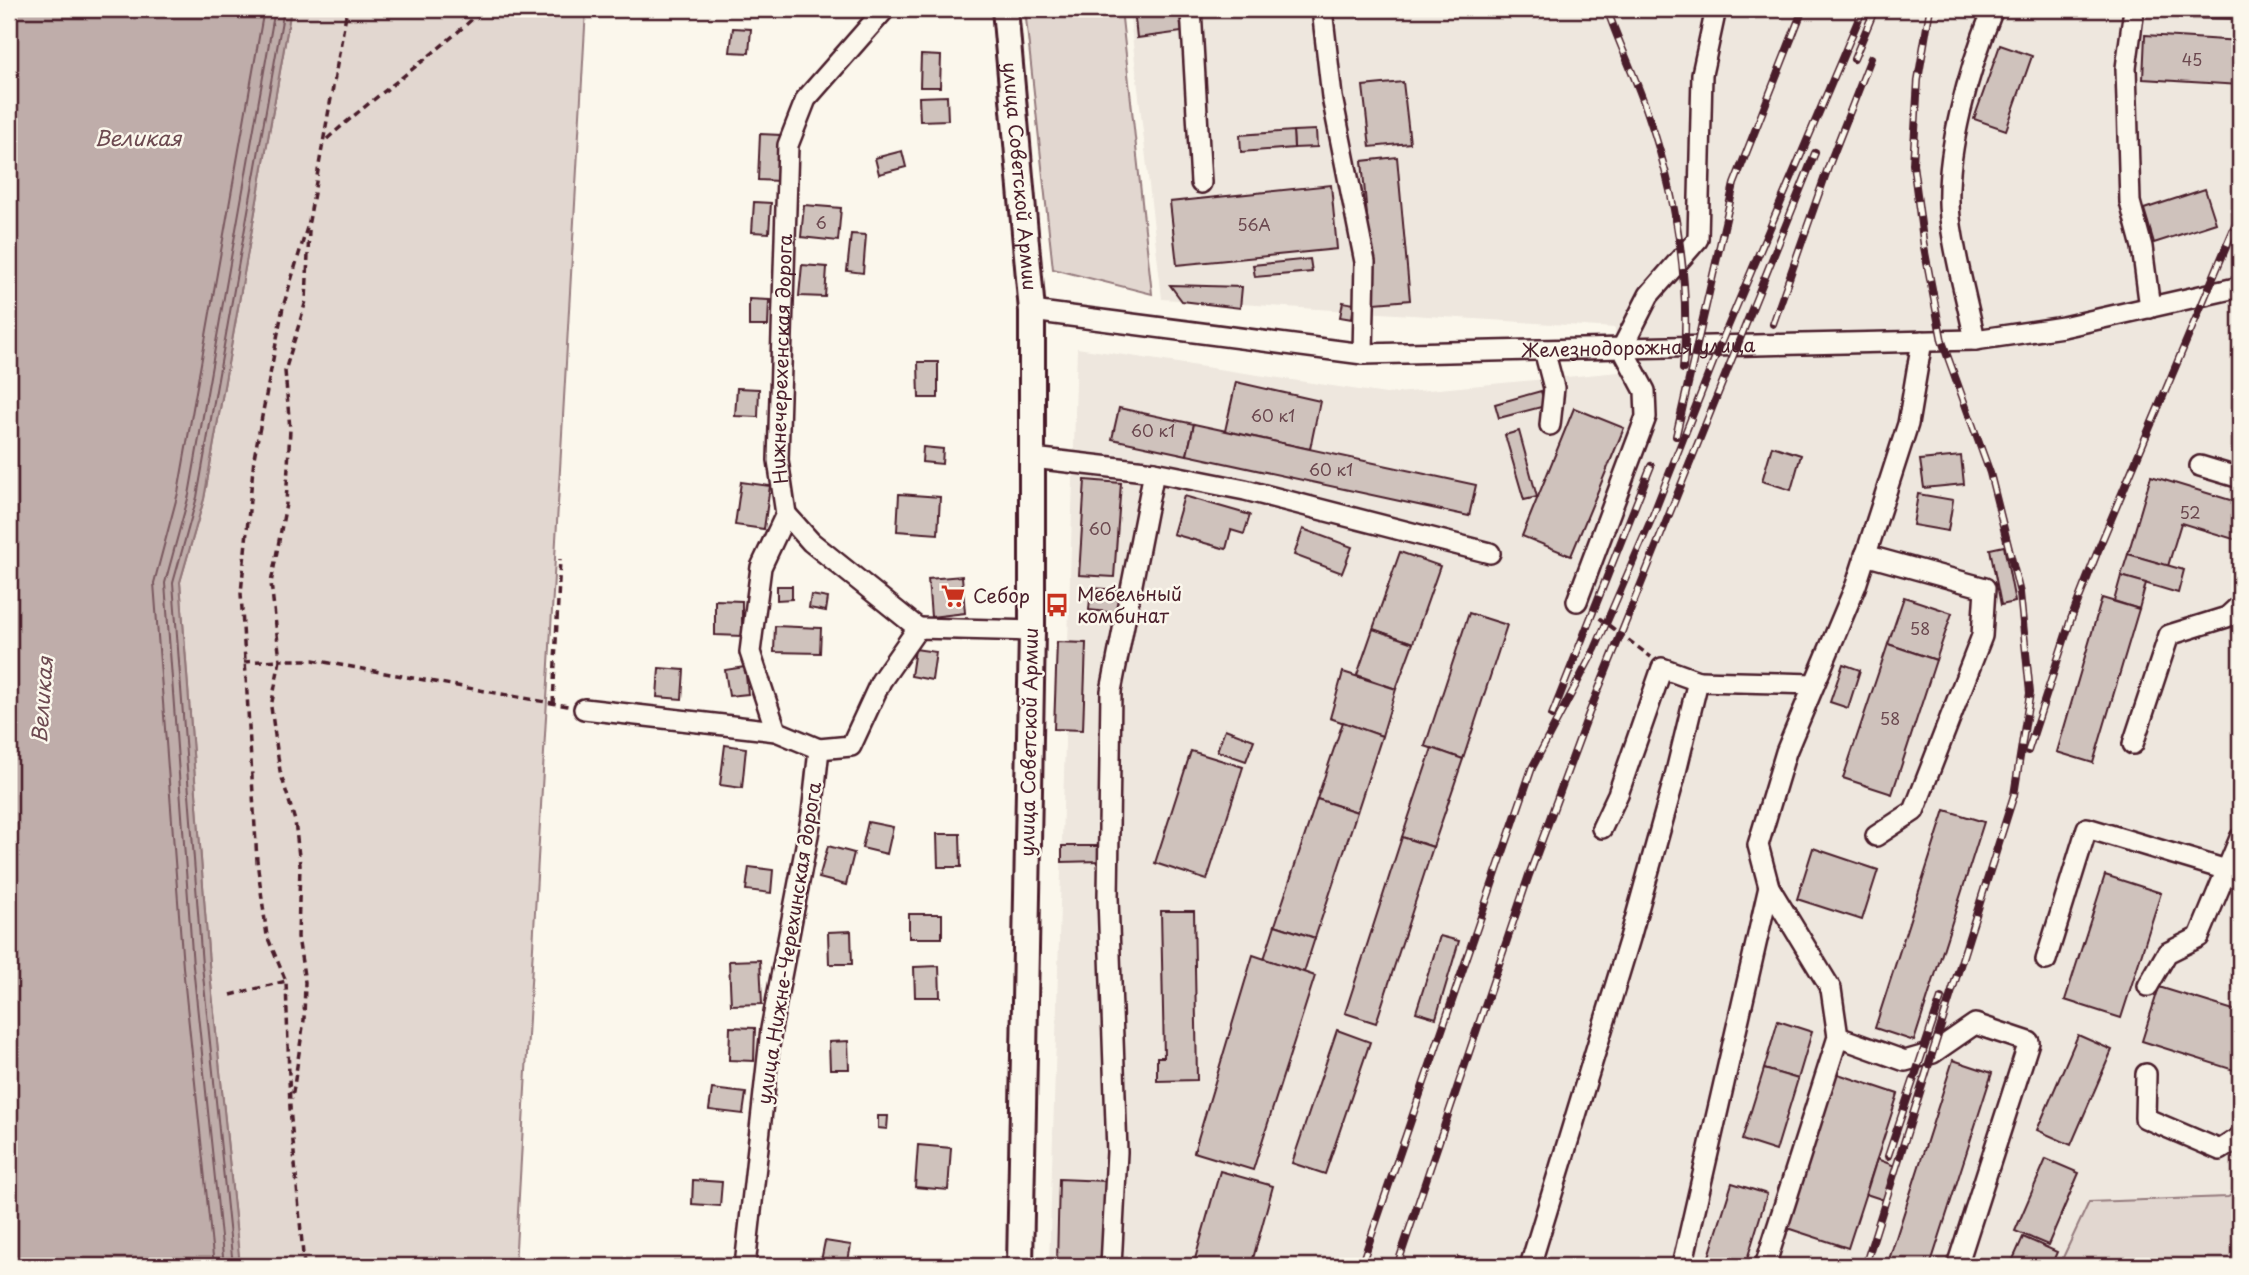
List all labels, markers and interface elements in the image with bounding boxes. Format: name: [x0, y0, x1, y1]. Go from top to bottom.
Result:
house number: 45: [2182, 47, 2202, 71]
street label: улица Советской Армии: [997, 61, 1045, 292]
water label: Великая: [95, 121, 183, 153]
house number: 6: [815, 210, 827, 234]
house number: 56А: [1237, 212, 1271, 236]
street label: Нижнечерехенская дорога: [763, 233, 798, 486]
street label: Железнодорожная улица: [1521, 330, 1756, 363]
house number: 60 к1: [1251, 403, 1295, 427]
house number: 60 к1: [1131, 418, 1175, 442]
house number: 60 к1: [1309, 457, 1353, 481]
house number: 52: [2179, 500, 2201, 524]
house number: 60: [1089, 516, 1111, 540]
place label: Мебельный комбинат: [1077, 579, 1182, 629]
place label: Себор: [973, 581, 1030, 609]
supermarket icon: Себор: [939, 582, 967, 610]
bus stop icon: Мебельный комбинат: [1043, 591, 1071, 619]
house number: 58: [1910, 616, 1930, 640]
street label: улица Советской Армии: [1012, 627, 1044, 857]
water label: Великая: [22, 654, 60, 744]
house number: 58: [1880, 706, 1900, 730]
street label: улица Нижне-Черехинская дорога: [749, 779, 827, 1106]

